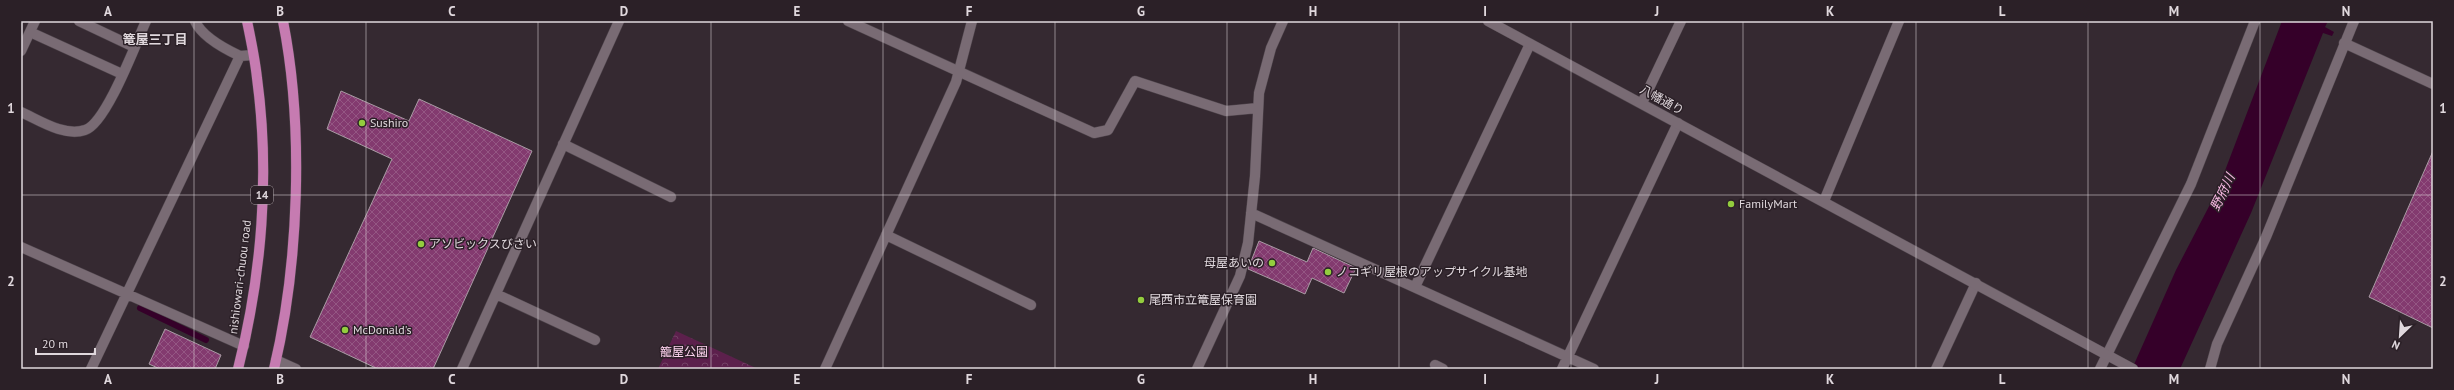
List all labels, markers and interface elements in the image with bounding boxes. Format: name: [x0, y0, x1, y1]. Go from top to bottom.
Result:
text: A: [104, 3, 112, 20]
text: B: [276, 3, 284, 20]
text: C: [448, 3, 456, 20]
text: D: [620, 3, 628, 20]
text: E: [794, 3, 801, 20]
text: F: [966, 3, 973, 20]
text: G: [1137, 3, 1145, 20]
text: H: [1309, 3, 1317, 20]
text: I: [1483, 3, 1487, 20]
text: J: [1654, 3, 1659, 20]
text: K: [1826, 3, 1834, 20]
text: L: [1999, 3, 2006, 20]
text: M: [2169, 3, 2179, 20]
text: N: [2342, 3, 2350, 20]
district label: 篭屋三丁目: [122, 31, 188, 48]
street label: 八幡通り: [1638, 81, 1687, 118]
text: 1: [7, 100, 15, 117]
text: 1: [2439, 100, 2447, 117]
place label: Sushiro: [370, 115, 408, 130]
marker: Sushiro: [357, 118, 367, 128]
water label: 野府川: [2206, 169, 2240, 213]
road number: 14: [251, 186, 273, 204]
place label: FamilyMart: [1739, 196, 1797, 211]
marker: FamilyMart: [1726, 199, 1736, 209]
street label: nishiowari-chuou road: [225, 219, 254, 335]
place label: アソビックスびさい: [429, 236, 537, 251]
marker: アソビックスびさい: [416, 239, 426, 249]
place label: 母屋あいの: [1204, 255, 1264, 270]
marker: 母屋あいの: [1267, 258, 1277, 268]
place label: ノコギリ屋根のアップサイクル基地: [1336, 264, 1527, 279]
marker: ノコギリ屋根のアップサイクル基地: [1323, 267, 1333, 277]
text: 2: [7, 273, 15, 290]
text: 2: [2439, 273, 2447, 290]
place label: 尾西市立篭屋保育園: [1149, 292, 1257, 307]
marker: 尾西市立篭屋保育園: [1136, 295, 1146, 305]
north arrow: [2380, 316, 2420, 356]
place label: McDonald's: [353, 322, 412, 337]
marker: McDonald's: [340, 325, 350, 335]
scale bar: [36, 330, 95, 356]
text: 20 m: [42, 336, 68, 351]
text: N: [2390, 337, 2402, 353]
park label: 籠屋公園: [660, 344, 708, 359]
text: A: [104, 371, 112, 388]
text: B: [276, 371, 284, 388]
text: C: [448, 371, 456, 388]
text: D: [620, 371, 628, 388]
text: E: [794, 371, 801, 388]
text: F: [966, 371, 973, 388]
text: G: [1137, 371, 1145, 388]
text: H: [1309, 371, 1317, 388]
text: I: [1483, 371, 1487, 388]
text: J: [1654, 371, 1659, 388]
text: K: [1826, 371, 1834, 388]
text: L: [1999, 371, 2006, 388]
text: M: [2169, 371, 2179, 388]
text: N: [2342, 371, 2350, 388]

